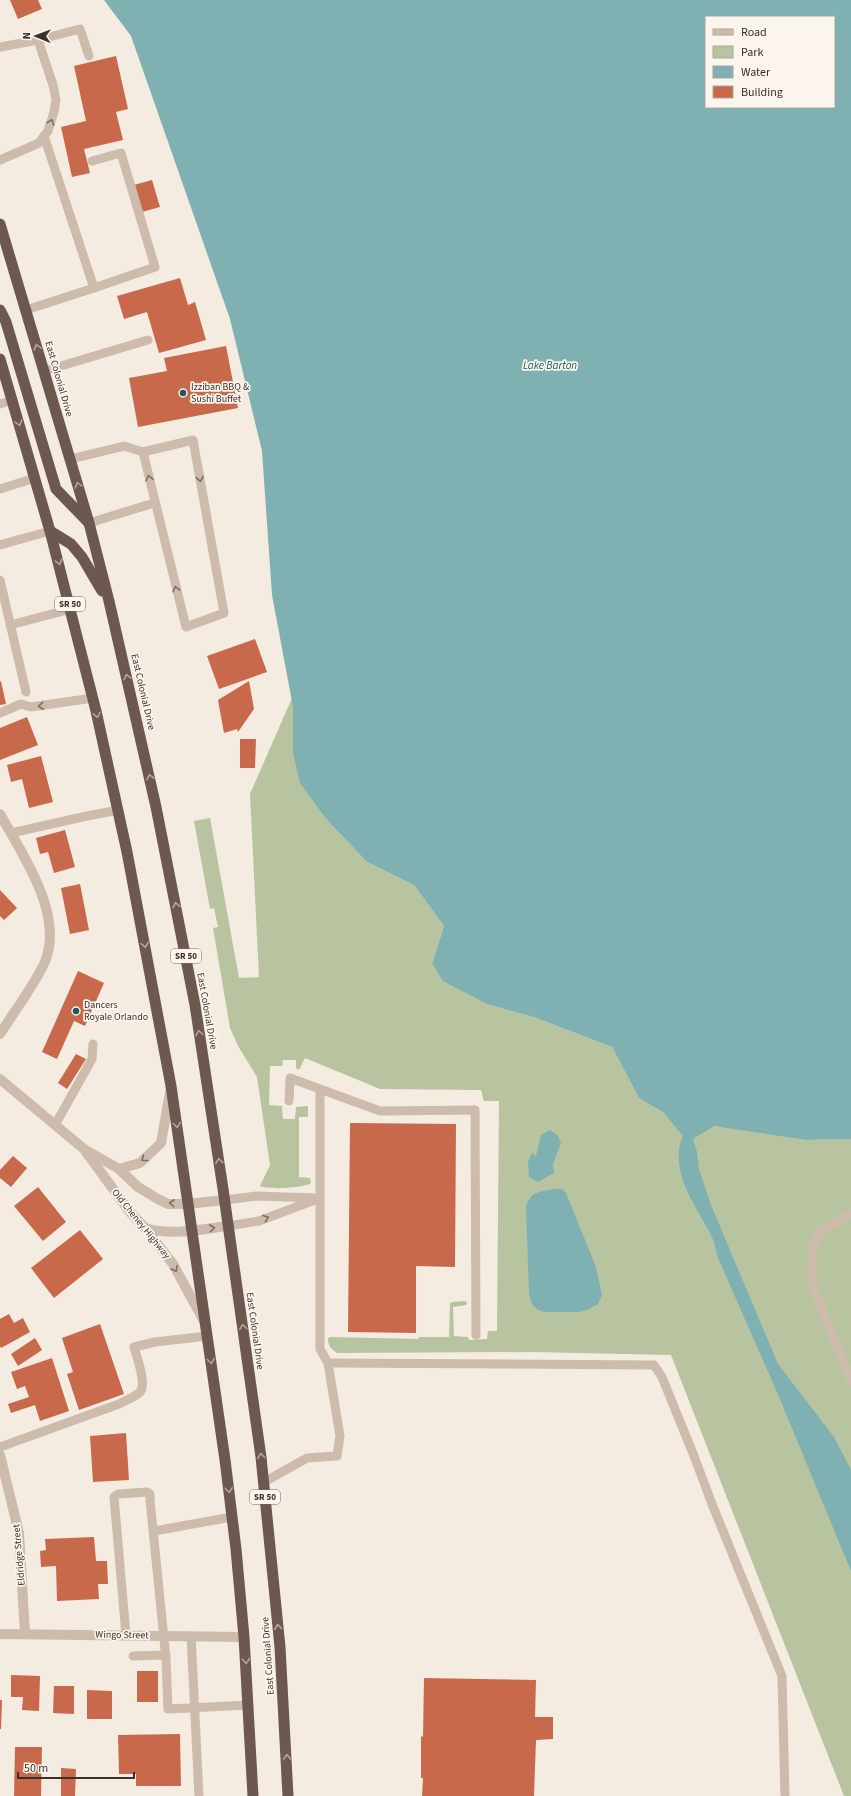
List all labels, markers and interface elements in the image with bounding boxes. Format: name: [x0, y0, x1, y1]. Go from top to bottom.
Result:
north arrow: [16, 16, 56, 56]
legend: [705, 16, 835, 108]
text: Road: [741, 24, 767, 41]
text: N: [19, 32, 34, 40]
text: Park: [741, 44, 763, 61]
text: Water: [741, 64, 771, 81]
text: Building: [741, 84, 783, 101]
one-way arrow: [46, 119, 55, 126]
street label: East Colonial Drive: [42, 340, 76, 418]
one-way arrow: [33, 344, 42, 351]
water label: Lake Barton: [523, 358, 577, 373]
place label: Izziban BBQ & Sushi Buffet: [191, 380, 249, 406]
marker: Izziban BBQ & Sushi Buffet: [178, 388, 188, 398]
one-way arrow: [14, 419, 23, 426]
one-way arrow: [145, 474, 153, 481]
one-way arrow: [195, 476, 203, 482]
one-way arrow: [74, 482, 83, 489]
one-way arrow: [54, 558, 62, 565]
one-way arrow: [172, 586, 181, 593]
road number: SR 50: [55, 597, 85, 611]
street label: East Colonial Drive: [127, 652, 159, 732]
one-way arrow: [124, 674, 132, 680]
one-way arrow: [38, 701, 44, 710]
one-way arrow: [93, 712, 101, 718]
one-way arrow: [146, 774, 154, 781]
one-way arrow: [172, 902, 181, 908]
one-way arrow: [141, 942, 149, 948]
road number: SR 50: [171, 949, 201, 963]
street label: East Colonial Drive: [193, 971, 221, 1051]
place label: Dancers Royale Orlando: [84, 998, 148, 1024]
marker: Dancers Royale Orlando: [71, 1006, 81, 1016]
one-way arrow: [195, 1030, 204, 1036]
one-way arrow: [172, 1122, 181, 1128]
one-way arrow: [142, 1154, 149, 1161]
one-way arrow: [215, 1158, 224, 1164]
street label: Old Cheney Highway: [108, 1186, 174, 1262]
one-way arrow: [169, 1199, 175, 1208]
one-way arrow: [263, 1214, 270, 1222]
one-way arrow: [209, 1224, 215, 1233]
one-way arrow: [171, 1265, 178, 1272]
street label: East Colonial Drive: [243, 1291, 267, 1371]
one-way arrow: [239, 1324, 248, 1331]
one-way arrow: [206, 1358, 215, 1364]
one-way arrow: [257, 1453, 266, 1459]
one-way arrow: [224, 1487, 233, 1493]
road number: SR 50: [250, 1490, 280, 1504]
street label: Eldridge Street: [9, 1523, 29, 1586]
street label: East Colonial Drive: [258, 1617, 278, 1695]
one-way arrow: [274, 1624, 283, 1630]
street label: Wingo Street: [95, 1628, 149, 1642]
one-way arrow: [241, 1658, 250, 1664]
scale bar: [18, 1754, 134, 1780]
one-way arrow: [283, 1754, 291, 1760]
text: 50 m: [24, 1760, 48, 1777]

